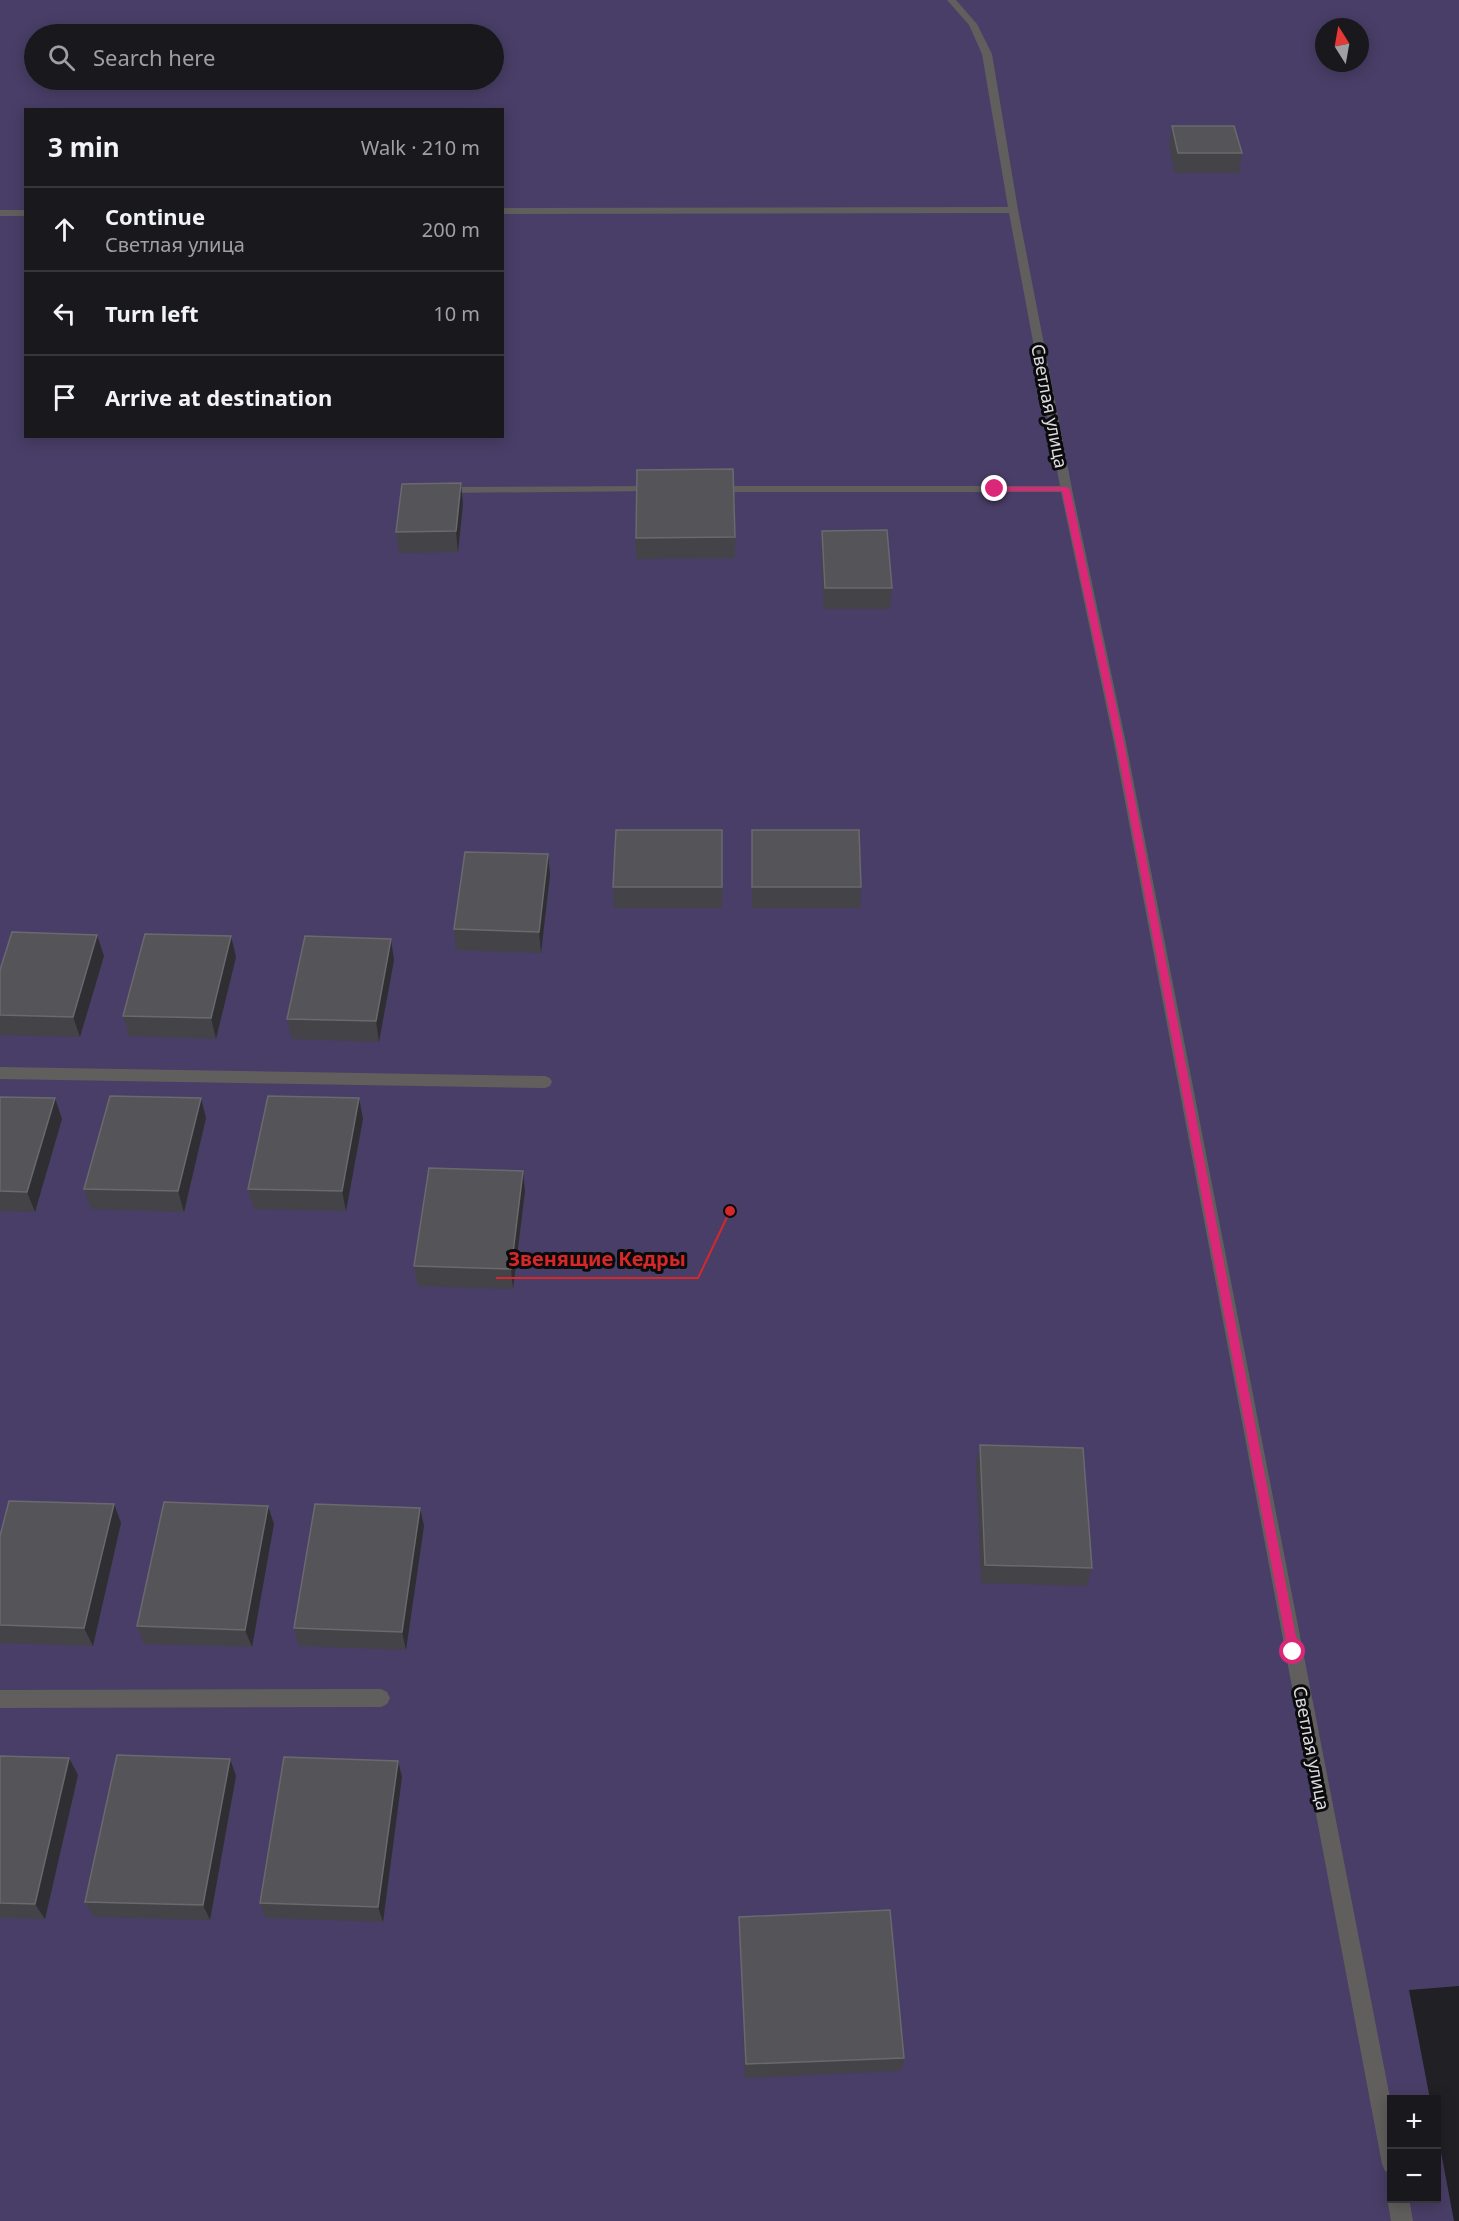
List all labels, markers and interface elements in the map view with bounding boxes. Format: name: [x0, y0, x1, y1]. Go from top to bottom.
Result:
north arrow: [1315, 18, 1369, 72]
search box: [24, 24, 504, 90]
icon: search: [45, 41, 78, 74]
text: Search here: [93, 42, 215, 72]
text: 3 min: [48, 129, 120, 165]
text: Walk · 210 m: [361, 134, 480, 161]
text: Continue: [105, 201, 205, 231]
icon: ahead: [48, 213, 81, 246]
text: 200 m: [422, 216, 480, 243]
text: Светлая улица: [105, 231, 245, 258]
icon: left: [48, 297, 81, 330]
text: Turn left: [105, 298, 199, 328]
text: 10 m: [433, 300, 480, 327]
street label: Светлая улица: [1026, 342, 1074, 470]
icon: arrive: [48, 381, 81, 414]
text: Arrive at destination: [105, 382, 332, 412]
route end: [981, 475, 1007, 501]
callout: Звенящие Кедры: [496, 1240, 698, 1278]
text: Звенящие Кедры: [508, 1245, 686, 1272]
route start: [1279, 1638, 1305, 1664]
street label: Светлая улица: [1288, 1684, 1336, 1812]
map controls: [1387, 2095, 1441, 2203]
button: +: [1387, 2095, 1441, 2149]
button: −: [1387, 2149, 1441, 2203]

